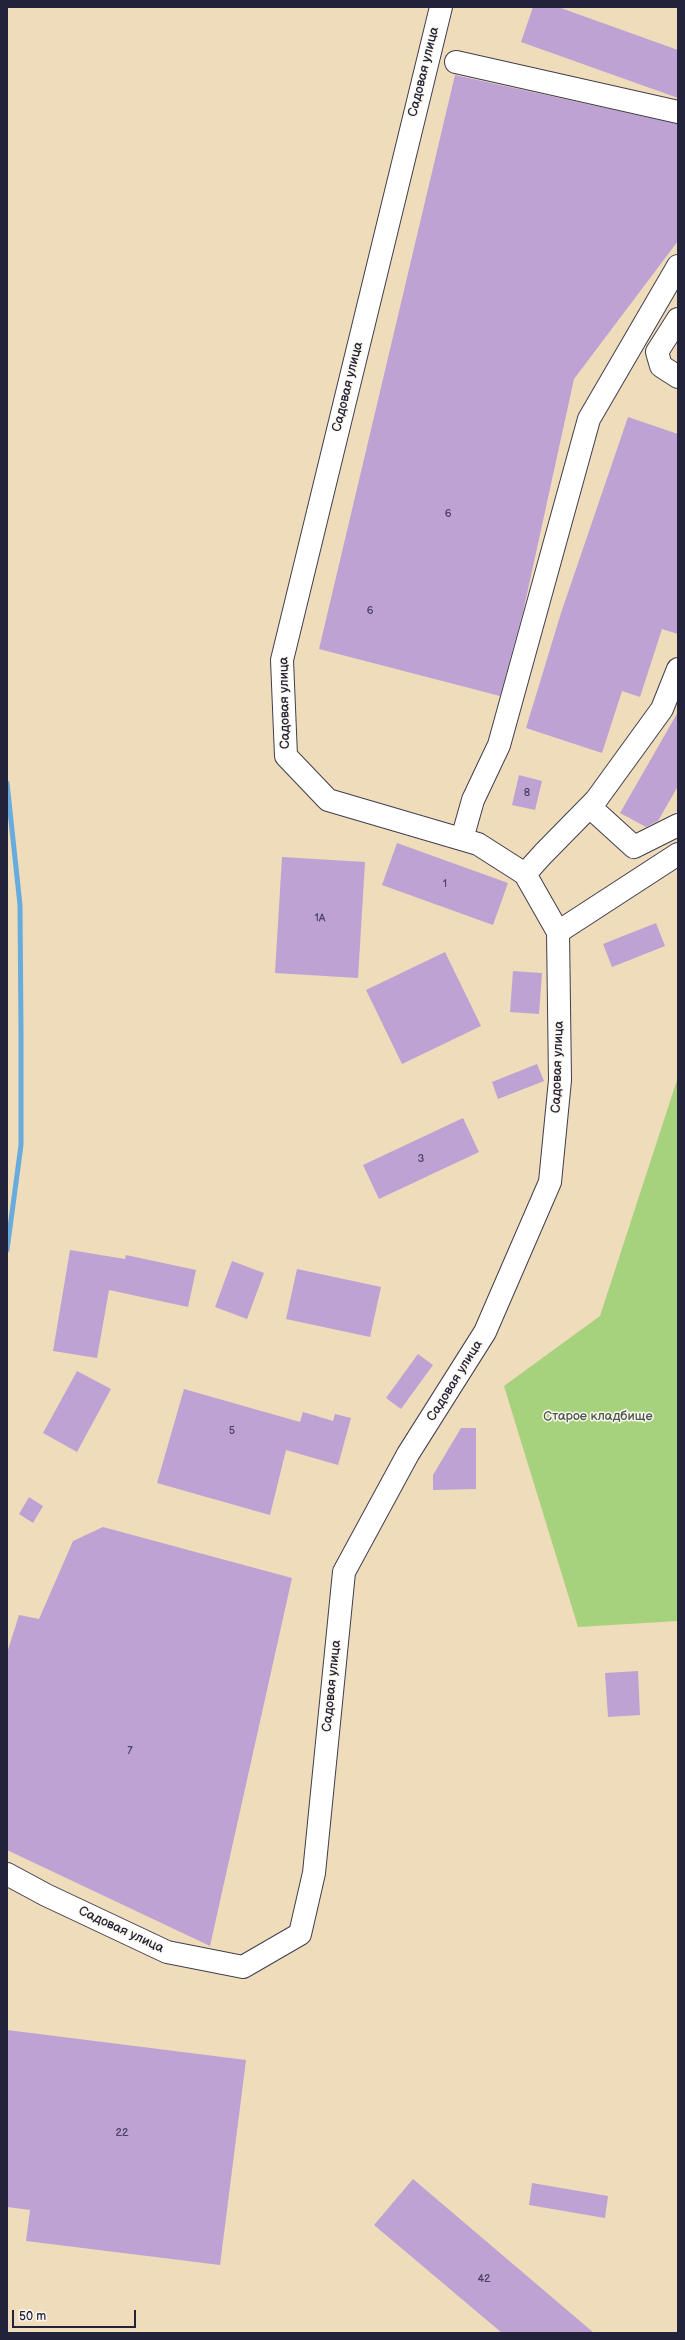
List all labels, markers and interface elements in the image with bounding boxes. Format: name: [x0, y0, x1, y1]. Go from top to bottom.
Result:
street label: Садовая улица: [405, 25, 443, 119]
street label: Садовая улица: [329, 340, 367, 434]
house number: 6: [445, 507, 451, 521]
house number: 6: [367, 604, 373, 618]
street label: Садовая улица: [276, 657, 294, 749]
house number: 8: [524, 786, 530, 800]
house number: 1: [443, 877, 447, 891]
house number: 1А: [315, 911, 325, 925]
street label: Садовая улица: [549, 1021, 567, 1113]
house number: 3: [418, 1152, 424, 1166]
street label: Садовая улица: [424, 1338, 486, 1424]
park label: Старое кладбище: [543, 1409, 653, 1425]
house number: 5: [229, 1424, 235, 1438]
street label: Садовая улица: [319, 1639, 345, 1733]
house number: 7: [127, 1744, 133, 1758]
street label: Садовая улица: [76, 1903, 166, 1957]
house number: 22: [116, 2126, 128, 2140]
house number: 42: [477, 2272, 491, 2286]
scale bar: [14, 2302, 138, 2328]
text: 50 m: [19, 2309, 46, 2324]

